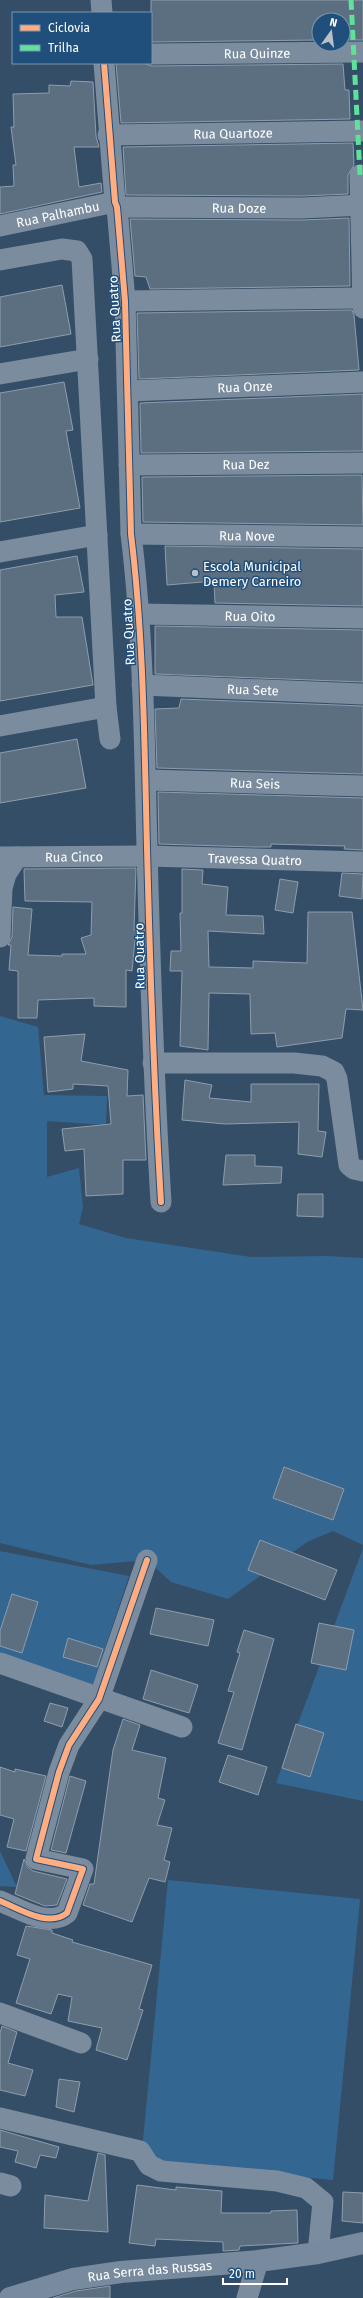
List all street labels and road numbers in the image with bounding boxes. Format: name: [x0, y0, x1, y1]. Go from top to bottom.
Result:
street label: Rua Quinze: [224, 46, 290, 61]
street label: Rua Quartoze: [193, 125, 273, 142]
street label: Rua Palhambu: [15, 198, 101, 230]
street label: Rua Doze: [212, 201, 266, 216]
street label: Rua Quatro: [105, 275, 124, 343]
street label: Rua Onze: [217, 378, 273, 396]
street label: Rua Dez: [222, 457, 270, 472]
street label: Rua Nove: [219, 528, 275, 544]
street label: Rua Quatro: [119, 598, 138, 666]
street label: Rua Oito: [224, 609, 275, 624]
street label: Rua Sete: [227, 681, 279, 699]
street label: Rua Seis: [230, 775, 280, 792]
street label: Rua Cinco: [45, 849, 103, 865]
street label: Travessa Quatro: [208, 851, 302, 868]
street label: Rua Quatro: [131, 923, 148, 989]
street label: Rua Serra das Russas: [87, 2258, 213, 2285]

